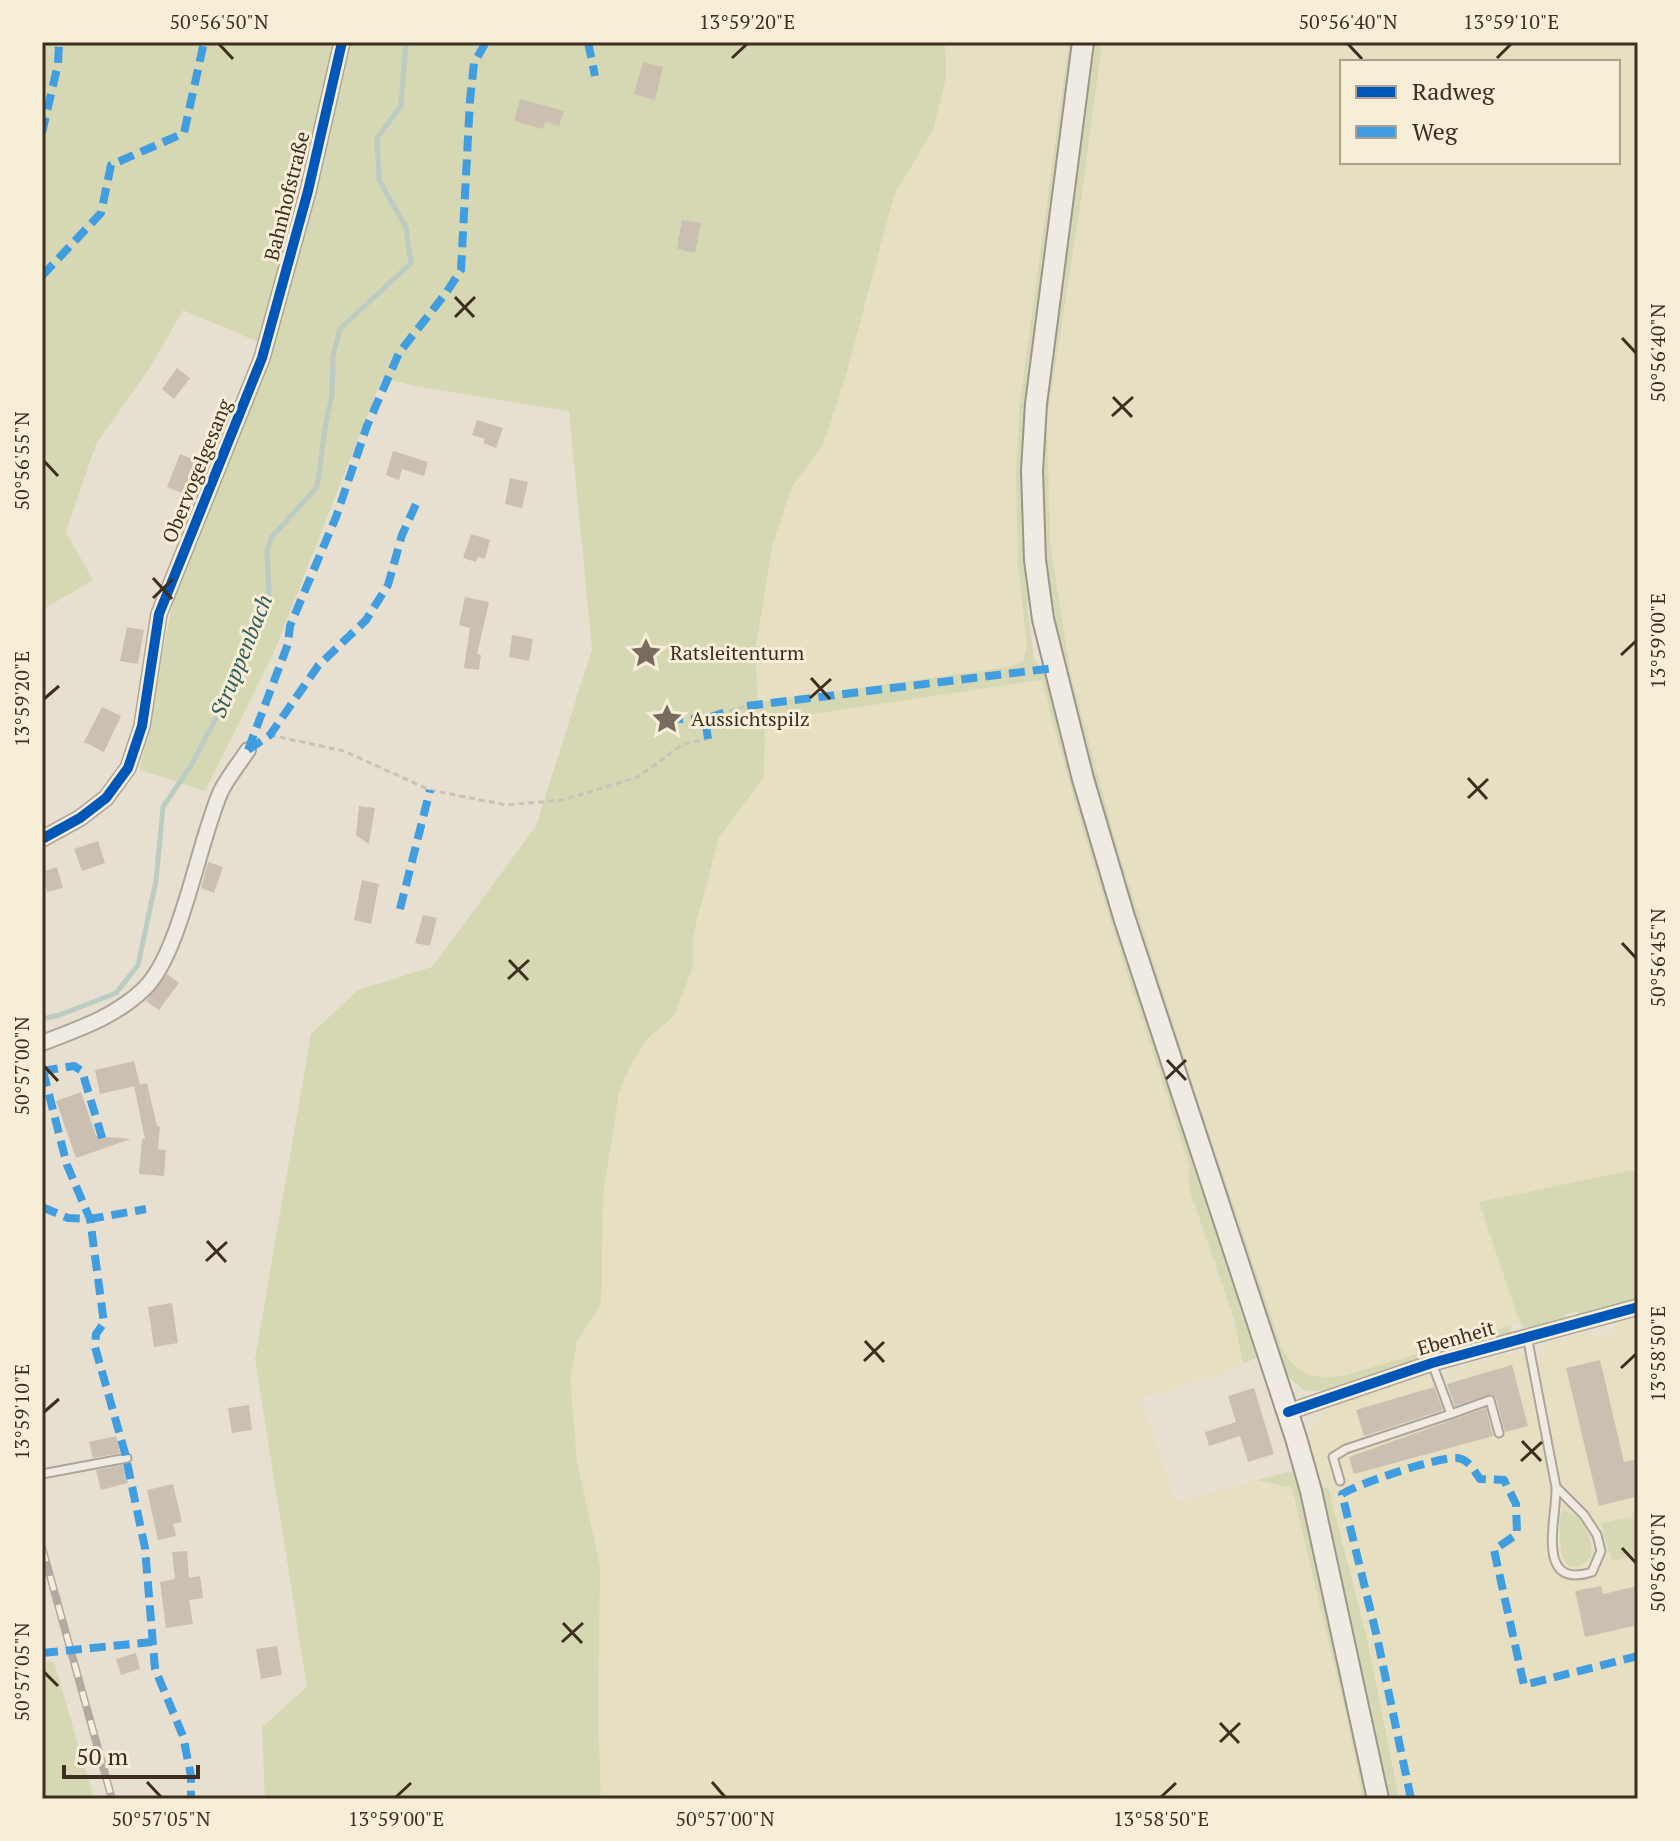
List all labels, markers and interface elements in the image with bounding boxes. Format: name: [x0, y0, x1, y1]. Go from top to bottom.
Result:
text: 50°56'50"N: [169, 8, 269, 35]
text: 13°59'20"E: [699, 8, 795, 35]
text: 50°56'40"N: [1298, 8, 1398, 35]
text: 13°59'10"E: [1463, 8, 1559, 35]
legend: [1340, 60, 1620, 164]
text: Radweg: [1412, 75, 1495, 107]
text: Weg: [1412, 115, 1458, 147]
street label: Bahnhofstraße: [257, 128, 316, 263]
text: 50°56'40"N: [1644, 303, 1671, 403]
street label: Obervogelgesang: [155, 394, 238, 547]
text: 50°56'55"N: [8, 411, 35, 511]
water label: Struppenbach: [203, 590, 278, 722]
text: 13°59'00"E: [1644, 593, 1671, 689]
place icon: Ratsleitenturm: [629, 636, 663, 670]
place label: Ratsleitenturm: [670, 639, 804, 666]
text: 13°59'20"E: [8, 651, 35, 747]
place icon: Aussichtspilz: [650, 702, 684, 736]
place label: Aussichtspilz: [691, 705, 810, 732]
text: 50°56'45"N: [1644, 908, 1671, 1008]
text: 50°57'00"N: [8, 1016, 35, 1116]
text: 13°58'50"E: [1644, 1306, 1671, 1402]
street label: Ebenheit: [1414, 1313, 1498, 1361]
text: 13°59'10"E: [8, 1364, 35, 1460]
text: 50°56'50"N: [1644, 1513, 1671, 1613]
text: 50°57'05"N: [8, 1622, 35, 1722]
scale bar: [64, 1729, 198, 1779]
text: 50 m: [76, 1740, 128, 1772]
text: 50°57'05"N: [111, 1805, 211, 1832]
text: 13°59'00"E: [348, 1805, 444, 1832]
text: 50°57'00"N: [675, 1805, 775, 1832]
text: 13°58'50"E: [1113, 1805, 1209, 1832]

